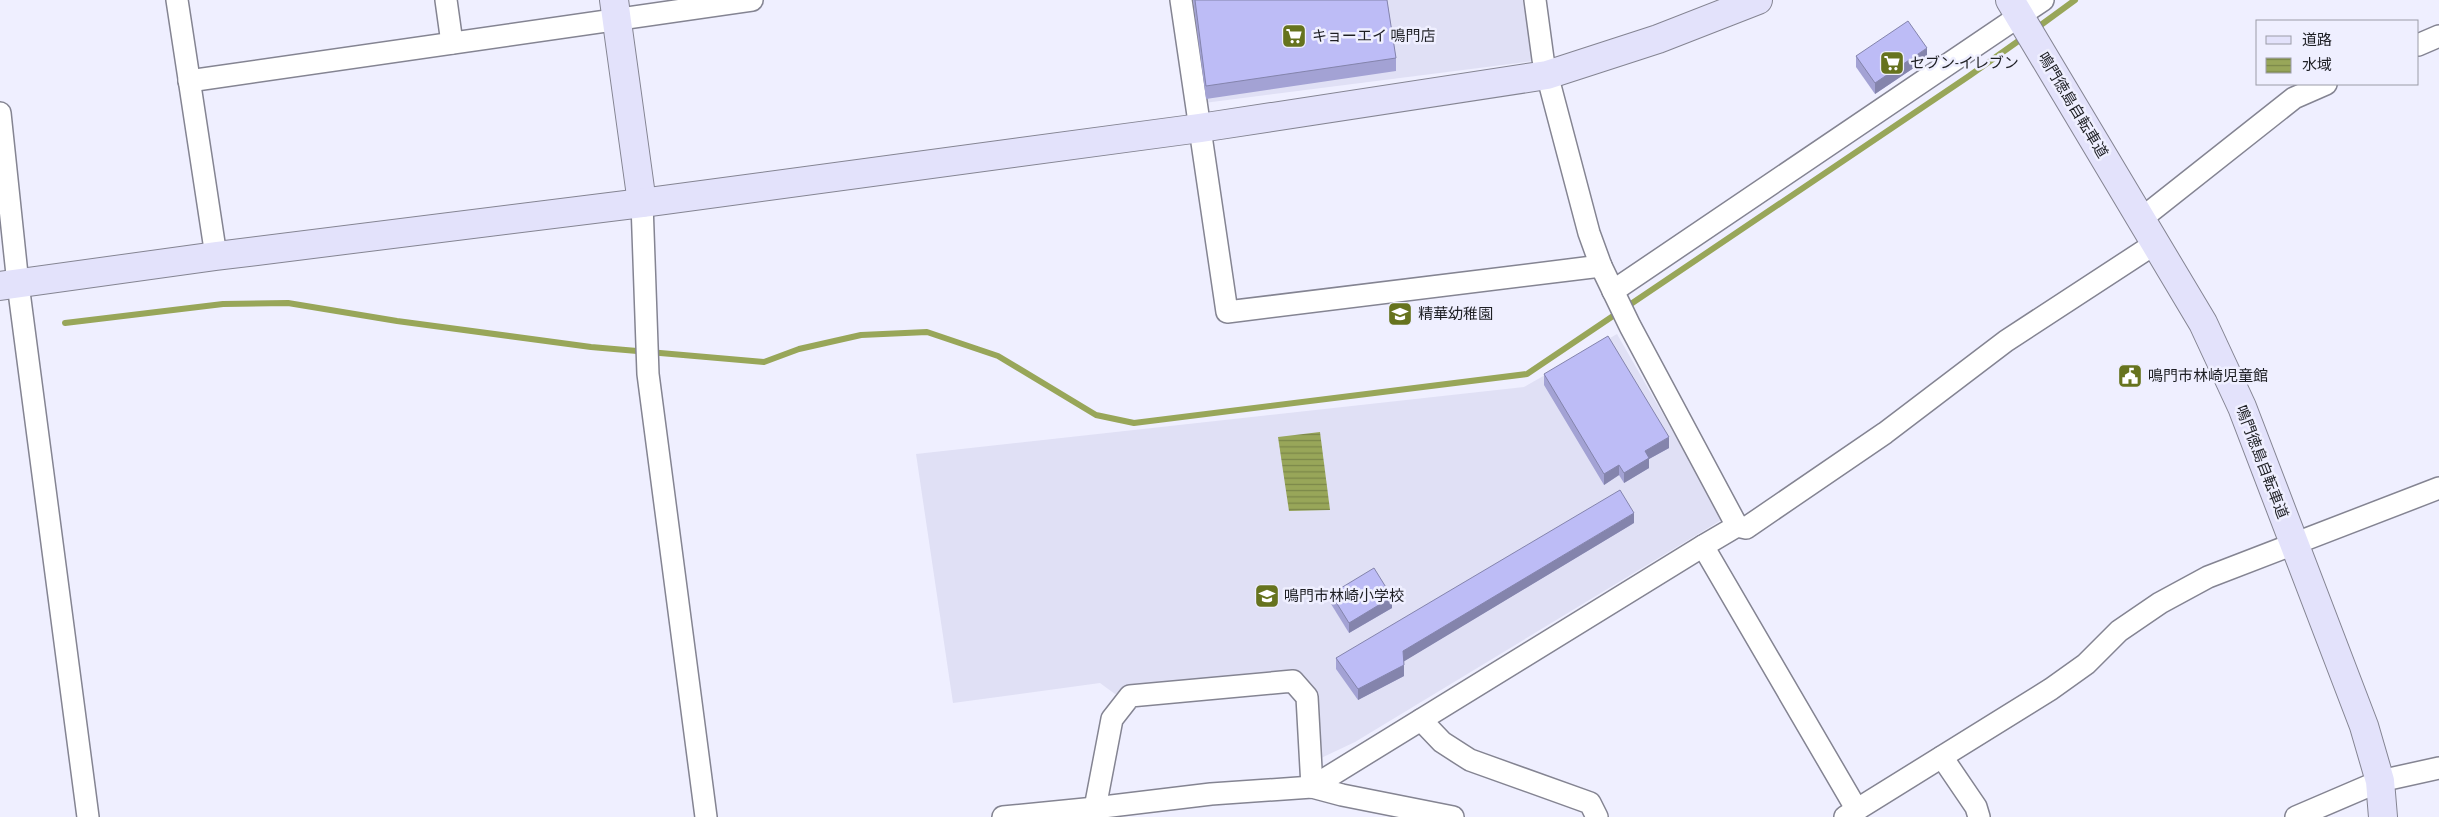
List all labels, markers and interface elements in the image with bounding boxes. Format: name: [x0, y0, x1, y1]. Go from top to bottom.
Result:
legend: [2256, 20, 2419, 85]
supermarket icon: キョーエイ 鳴門店: [1281, 23, 1307, 49]
place label: キョーエイ 鳴門店: [1312, 27, 1435, 45]
text: 道路: [2302, 31, 2332, 49]
street label: 鳴門徳島自転車道: [2034, 49, 2112, 161]
supermarket icon: セブン-イレブン: [1879, 50, 1905, 76]
place label: セブン-イレブン: [1910, 54, 2019, 72]
text: 水域: [2302, 56, 2332, 74]
school or university icon: 精華幼稚園: [1387, 301, 1413, 327]
place label: 精華幼稚園: [1418, 305, 1493, 323]
public building icon: 鳴門市林崎児童館: [2117, 363, 2143, 389]
place label: 鳴門市林崎児童館: [2148, 367, 2268, 385]
street label: 鳴門徳島自転車道: [2232, 403, 2292, 521]
school or university icon: 鳴門市林崎小学校: [1254, 583, 1280, 609]
place label: 鳴門市林崎小学校: [1284, 587, 1404, 605]

